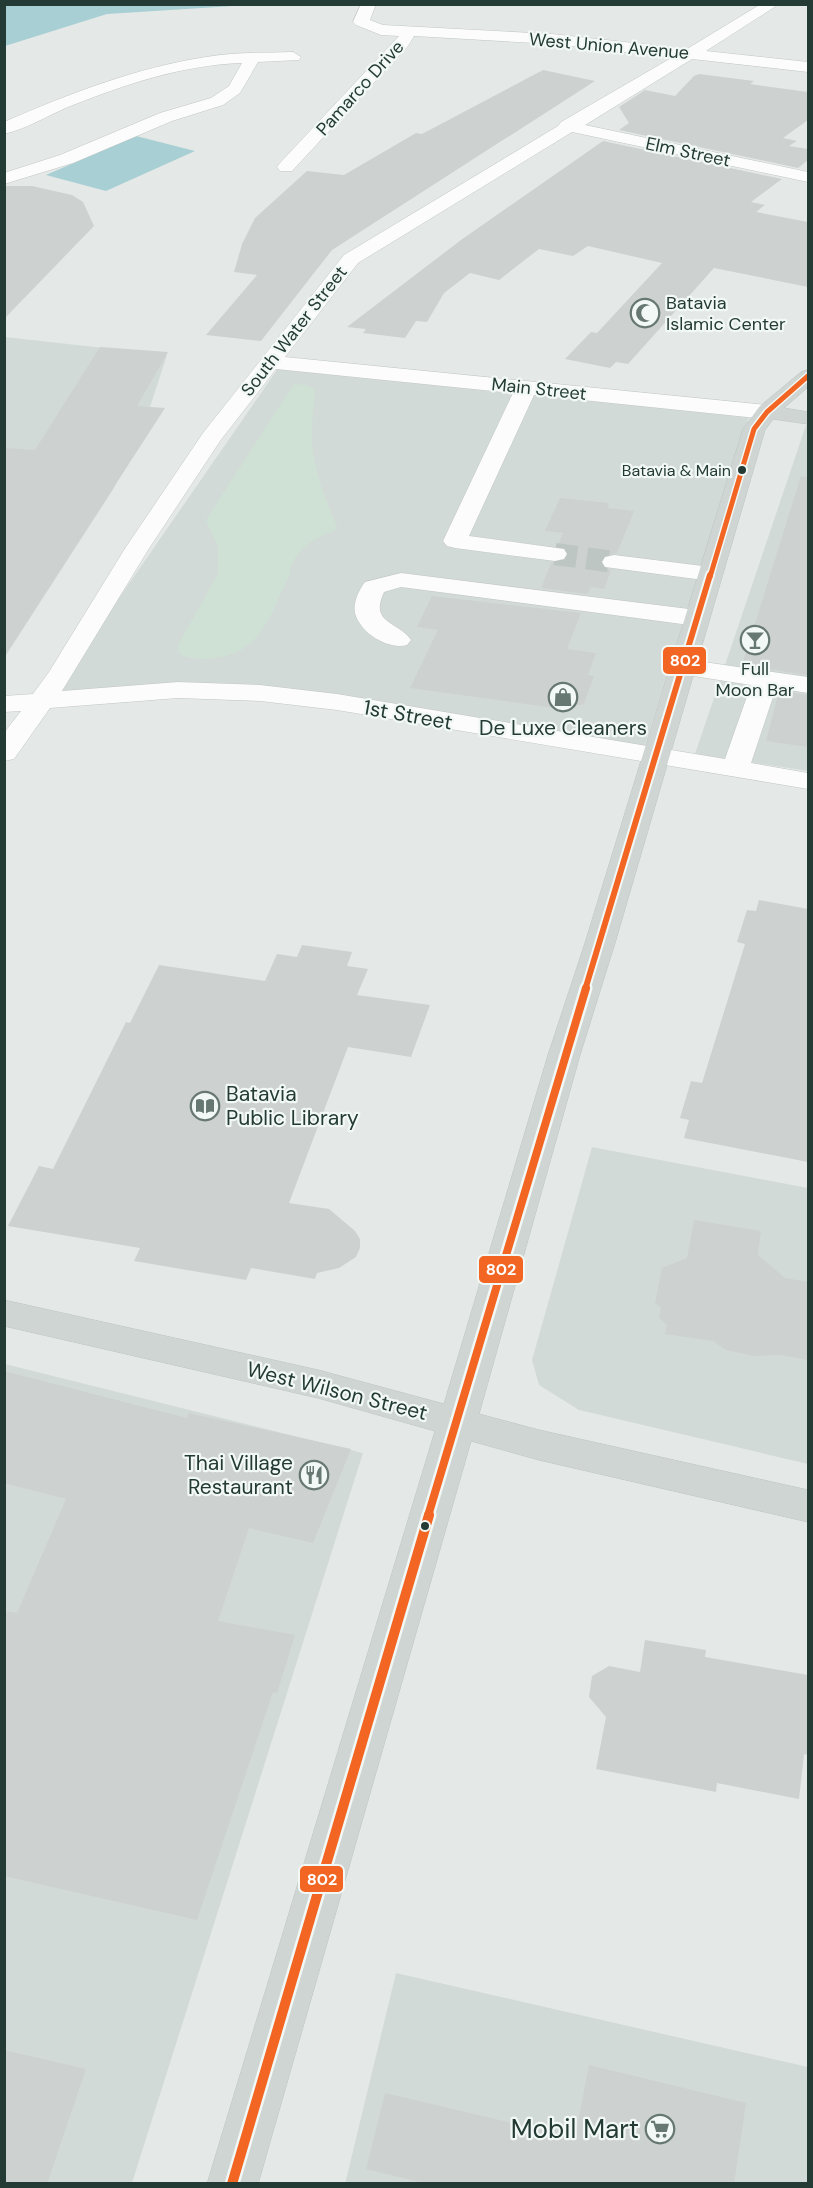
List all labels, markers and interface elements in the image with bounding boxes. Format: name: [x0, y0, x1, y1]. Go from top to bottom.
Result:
street label: West Union Avenue: [528, 27, 690, 65]
street label: Pamarco Drive: [311, 35, 409, 141]
street label: Elm Street: [643, 131, 733, 173]
street label: South Water Street: [236, 261, 352, 401]
place label: Batavia Islamic Center: [666, 291, 786, 336]
mosque icon: Batavia Islamic Center: [629, 297, 661, 329]
street label: Main Street: [490, 372, 588, 406]
place label: Batavia & Main: [622, 460, 731, 481]
marker: Batavia & Main: [736, 464, 748, 476]
bar icon: Full Moon Bar: [739, 624, 771, 656]
line badge: 802: [662, 646, 707, 675]
text: 802: [670, 650, 700, 671]
place label: Full Moon Bar: [716, 657, 795, 702]
shop icon: De Luxe Cleaners: [547, 681, 579, 713]
street label: 1st Street: [361, 693, 455, 737]
place label: De Luxe Cleaners: [479, 714, 647, 742]
place label: Batavia Public Library: [226, 1080, 359, 1132]
library icon: Batavia Public Library: [189, 1090, 221, 1122]
line badge: 802: [478, 1255, 524, 1284]
text: 802: [486, 1259, 516, 1280]
street label: West Wilson Street: [244, 1355, 430, 1427]
place label: Thai Village Restaurant: [184, 1449, 293, 1501]
restaurant icon: Thai Village Restaurant: [298, 1459, 330, 1491]
unlabelled marker: [419, 1520, 431, 1532]
line badge: 802: [299, 1865, 344, 1893]
text: 802: [307, 1869, 337, 1890]
place label: Mobil Mart: [511, 2112, 639, 2146]
supermarket icon: Mobil Mart: [644, 2113, 676, 2145]

